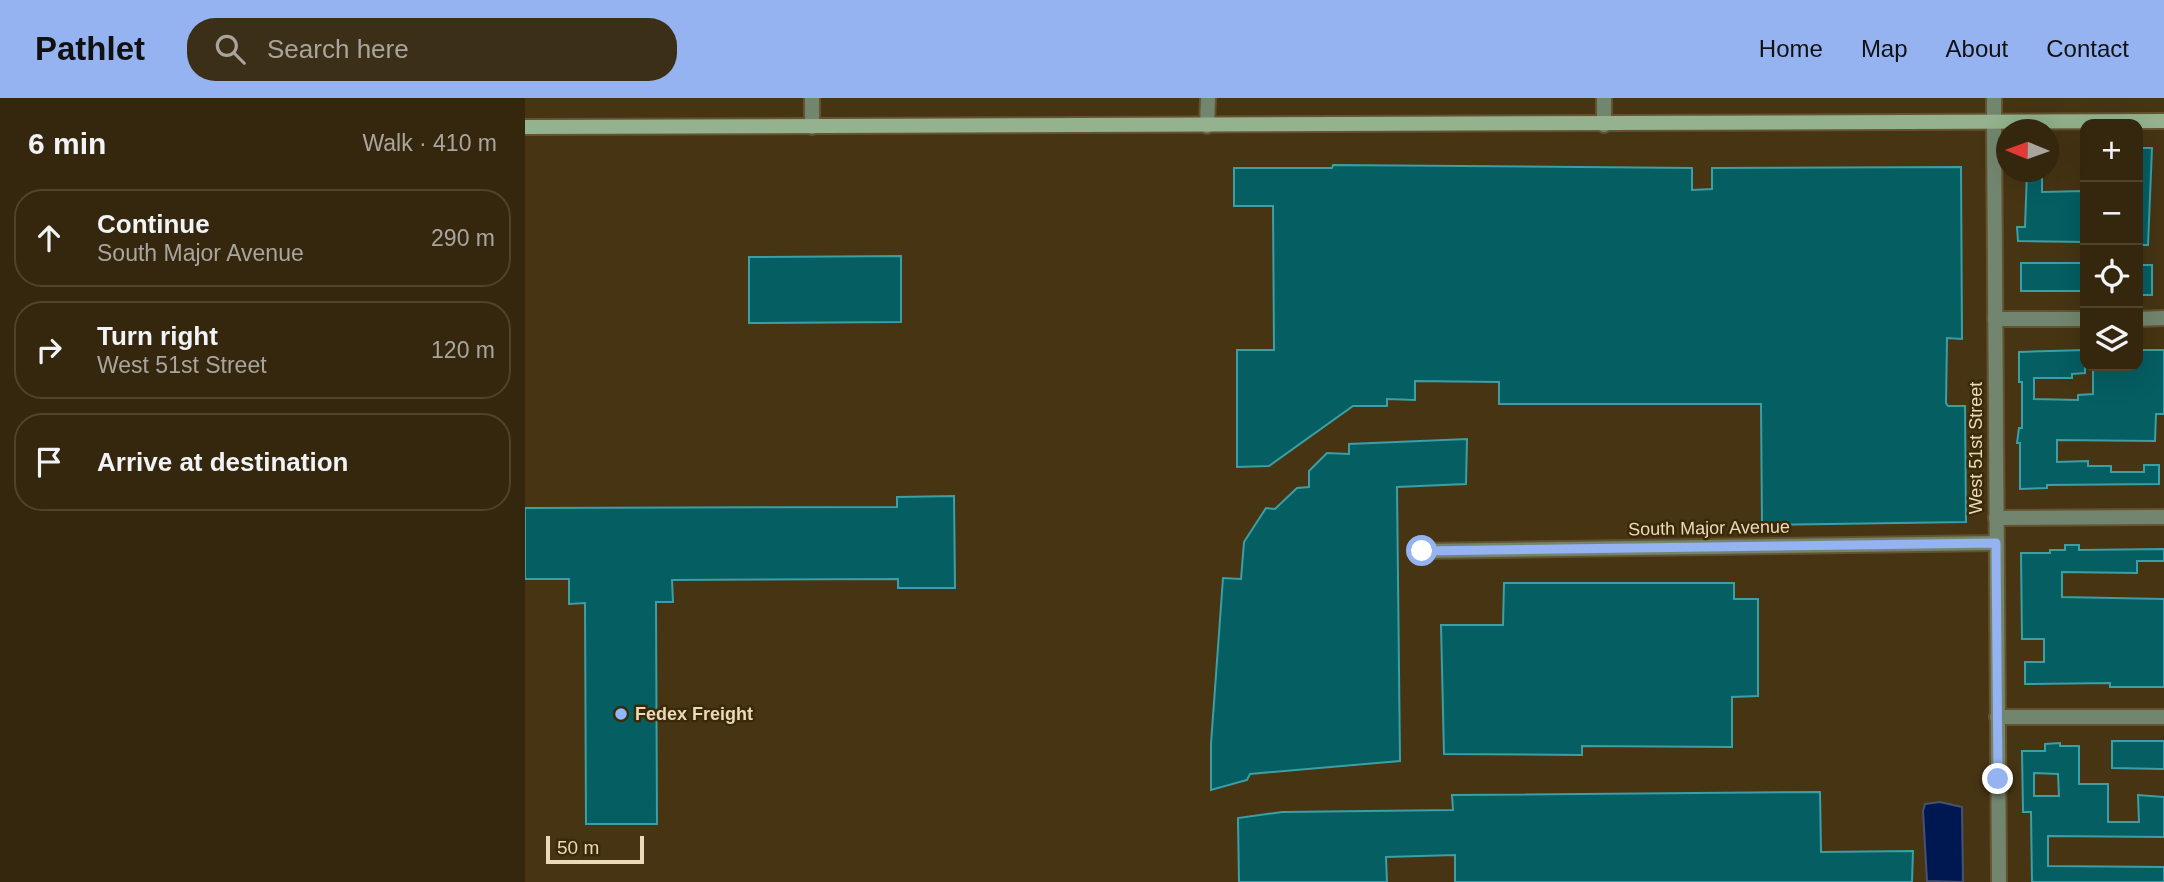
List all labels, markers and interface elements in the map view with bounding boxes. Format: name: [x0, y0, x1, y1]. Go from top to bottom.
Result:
search box: [187, 18, 677, 81]
text: Pathlet: [35, 30, 145, 67]
icon: search: [211, 30, 249, 68]
text: Search here: [267, 34, 409, 64]
text: Home: [1759, 35, 1823, 62]
text: Map: [1861, 35, 1908, 62]
text: About: [1946, 35, 2008, 62]
text: Contact: [2046, 35, 2129, 62]
north arrow: [1996, 119, 2059, 182]
map controls: [2080, 119, 2143, 371]
button: +: [2080, 119, 2143, 182]
text: 6 min: [28, 127, 106, 160]
text: Walk · 410 m: [362, 130, 497, 156]
button: −: [2080, 182, 2143, 245]
text: Continue: [97, 209, 210, 239]
icon: ahead: [30, 219, 68, 257]
text: 290 m: [431, 225, 495, 251]
text: South Major Avenue: [97, 240, 304, 266]
button: locate: [2080, 245, 2143, 308]
button: layers: [2080, 308, 2143, 371]
text: Turn right: [97, 321, 218, 351]
icon: right: [30, 331, 68, 369]
text: 120 m: [431, 337, 495, 363]
text: West 51st Street: [97, 352, 267, 378]
street label: West 51st Street: [1966, 382, 1986, 514]
icon: arrive: [30, 443, 68, 481]
text: Arrive at destination: [97, 447, 348, 477]
street label: South Major Avenue: [1628, 517, 1790, 539]
route start: [1406, 535, 1437, 566]
place label: Fedex Freight: [635, 704, 753, 724]
marker: Fedex Freight: [613, 706, 629, 722]
route end: [1982, 763, 2013, 794]
scale bar: [546, 833, 644, 865]
text: 50 m: [557, 837, 599, 858]

